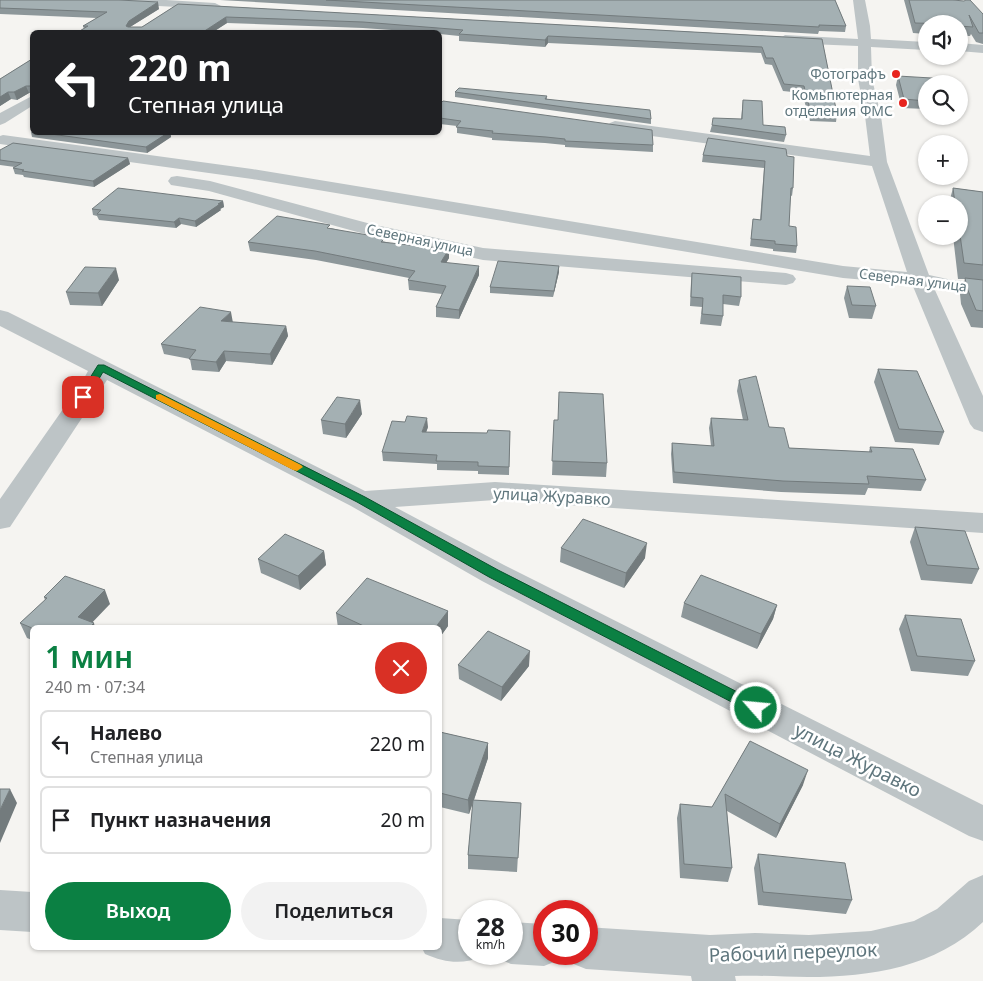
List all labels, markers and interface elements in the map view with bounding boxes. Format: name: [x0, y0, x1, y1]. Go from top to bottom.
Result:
map controls: [918, 15, 968, 245]
button: sound: [918, 15, 968, 65]
text: 220 m: [128, 44, 231, 91]
icon: left: [45, 50, 110, 115]
place label: Фотографъ: [810, 64, 886, 83]
marker: Фотографъ: [890, 68, 902, 80]
button: search: [918, 75, 968, 125]
place label: Комьпютерная отделения ФМС: [785, 85, 893, 120]
text: Степная улица: [128, 89, 284, 119]
marker: Комьпютерная отделения ФМС: [897, 97, 909, 109]
button: +: [918, 135, 968, 185]
button: −: [918, 195, 968, 245]
street label: Северная улица: [365, 219, 475, 260]
street label: Северная улица: [858, 263, 968, 296]
pin: [62, 376, 104, 418]
icon: arrive: [69, 383, 97, 411]
street label: улица Журавко: [493, 482, 611, 510]
text: 1 мин: [45, 636, 133, 677]
button: close: [375, 642, 427, 694]
text: 240 m · 07:34: [45, 676, 145, 698]
position arrow: [729, 681, 781, 733]
street label: улица Журавко: [790, 717, 926, 803]
text: Налево: [90, 720, 162, 746]
icon: left: [47, 730, 75, 758]
text: 220 m: [370, 731, 425, 757]
text: Степная улица: [90, 746, 204, 768]
icon: arrive: [47, 806, 75, 834]
text: Пункт назначения: [90, 807, 271, 833]
text: 20 m: [381, 807, 425, 833]
button: Выход: [45, 882, 231, 940]
button: Поделиться: [241, 882, 427, 940]
speed limit sign: 30: [533, 900, 598, 965]
text: 28: [476, 909, 505, 943]
text: km/h: [476, 936, 505, 953]
street label: Рабочий переулок: [708, 936, 878, 968]

